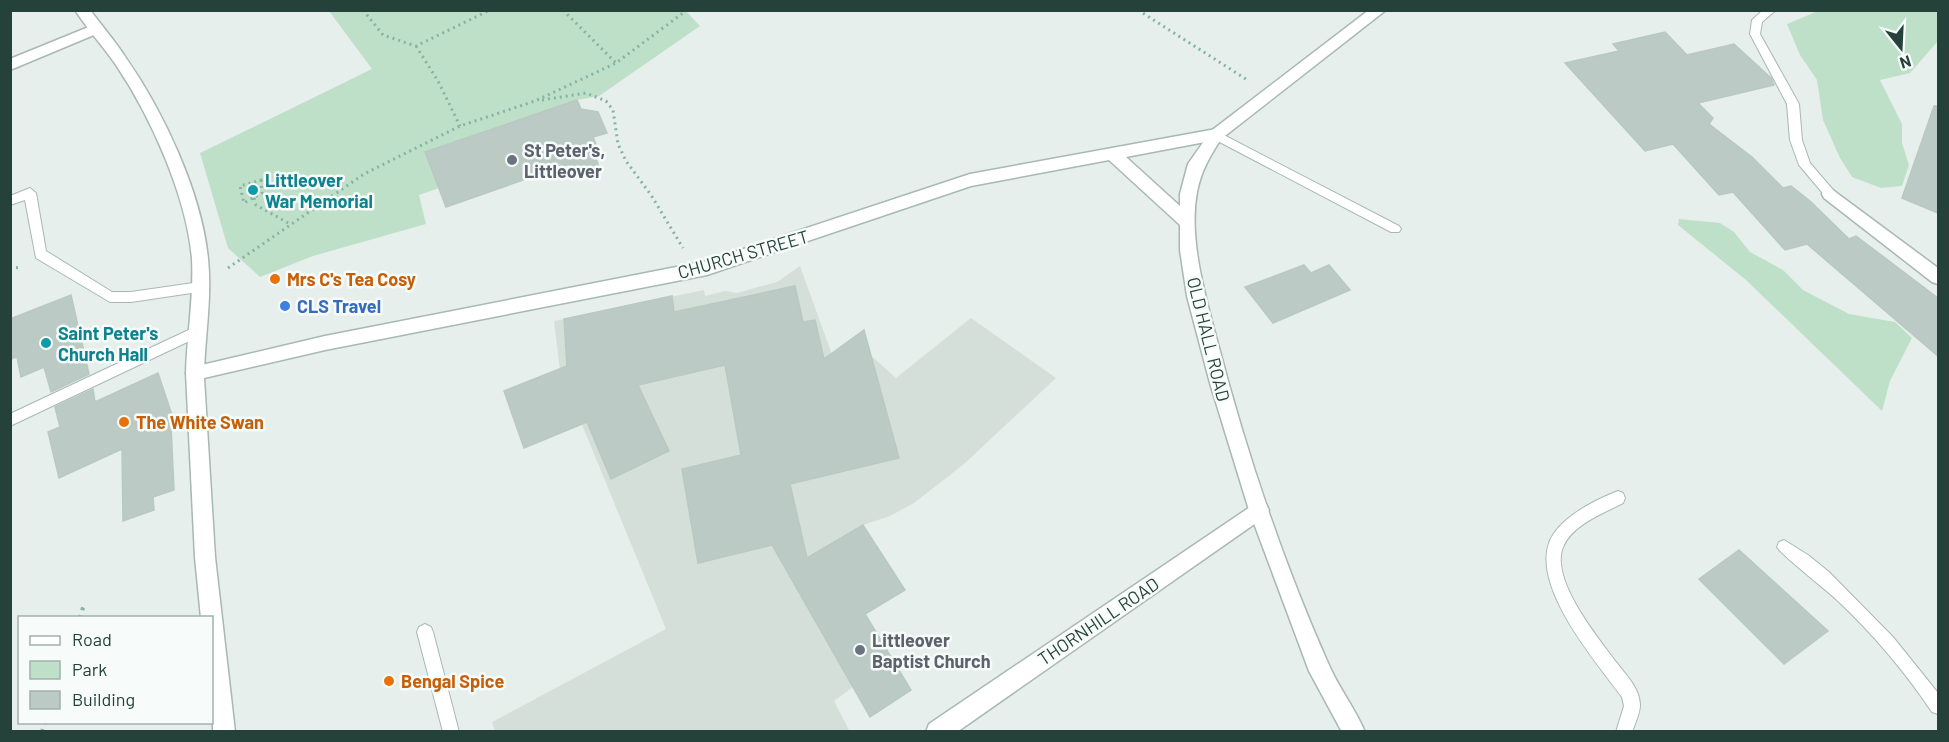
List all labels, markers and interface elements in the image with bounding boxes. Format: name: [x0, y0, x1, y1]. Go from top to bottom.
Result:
north arrow: [1871, 18, 1931, 78]
text: N: [1898, 52, 1914, 73]
place label: St Peter's, Littleover: [524, 139, 605, 182]
marker: St Peter's, Littleover: [505, 153, 519, 167]
place label: Littleover War Memorial: [265, 169, 373, 212]
marker: Littleover War Memorial: [246, 183, 260, 197]
street label: CHURCH STREET: [675, 225, 811, 283]
place label: Mrs C's Tea Cosy: [287, 268, 416, 290]
marker: Mrs C's Tea Cosy: [268, 272, 282, 286]
street label: OLD HALL ROAD: [1183, 275, 1235, 403]
place label: CLS Travel: [297, 295, 381, 317]
marker: CLS Travel: [278, 299, 292, 313]
place label: Saint Peter's Church Hall: [58, 322, 158, 365]
marker: Saint Peter's Church Hall: [39, 336, 53, 350]
place label: The White Swan: [136, 411, 264, 433]
marker: The White Swan: [117, 415, 131, 429]
street label: THORNHILL ROAD: [1033, 572, 1163, 670]
legend: [18, 616, 213, 724]
text: Road: [72, 628, 112, 650]
place label: Littleover Baptist Church: [872, 629, 991, 672]
marker: Littleover Baptist Church: [853, 643, 867, 657]
text: Park: [72, 658, 107, 680]
place label: Bengal Spice: [401, 670, 504, 692]
marker: Bengal Spice: [382, 674, 396, 688]
text: Building: [72, 688, 135, 710]

